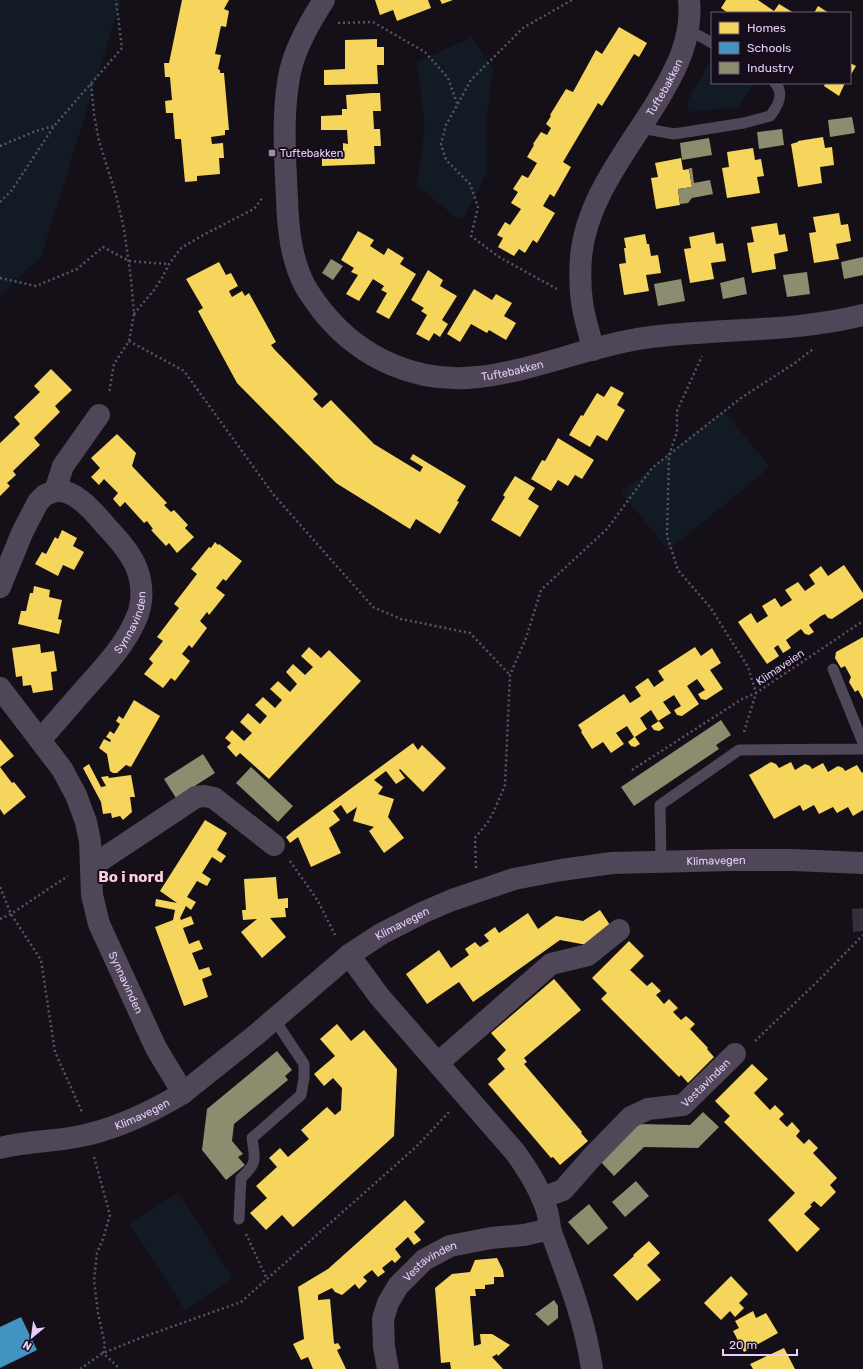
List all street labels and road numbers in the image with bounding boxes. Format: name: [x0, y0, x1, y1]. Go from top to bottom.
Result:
street label: Tuftebakken: [644, 57, 686, 119]
street label: Tuftebakken: [480, 358, 545, 384]
street label: Synnavinden: [111, 591, 148, 656]
street label: Klimaveien: [754, 647, 807, 688]
street label: Klimavegen: [686, 854, 746, 868]
street label: Klimavegen: [373, 905, 431, 943]
street label: Synnavinden: [106, 950, 145, 1016]
street label: Vestavinden: [679, 1056, 733, 1110]
street label: Klimavegen: [113, 1096, 172, 1133]
street label: Vestavinden: [400, 1239, 458, 1284]

